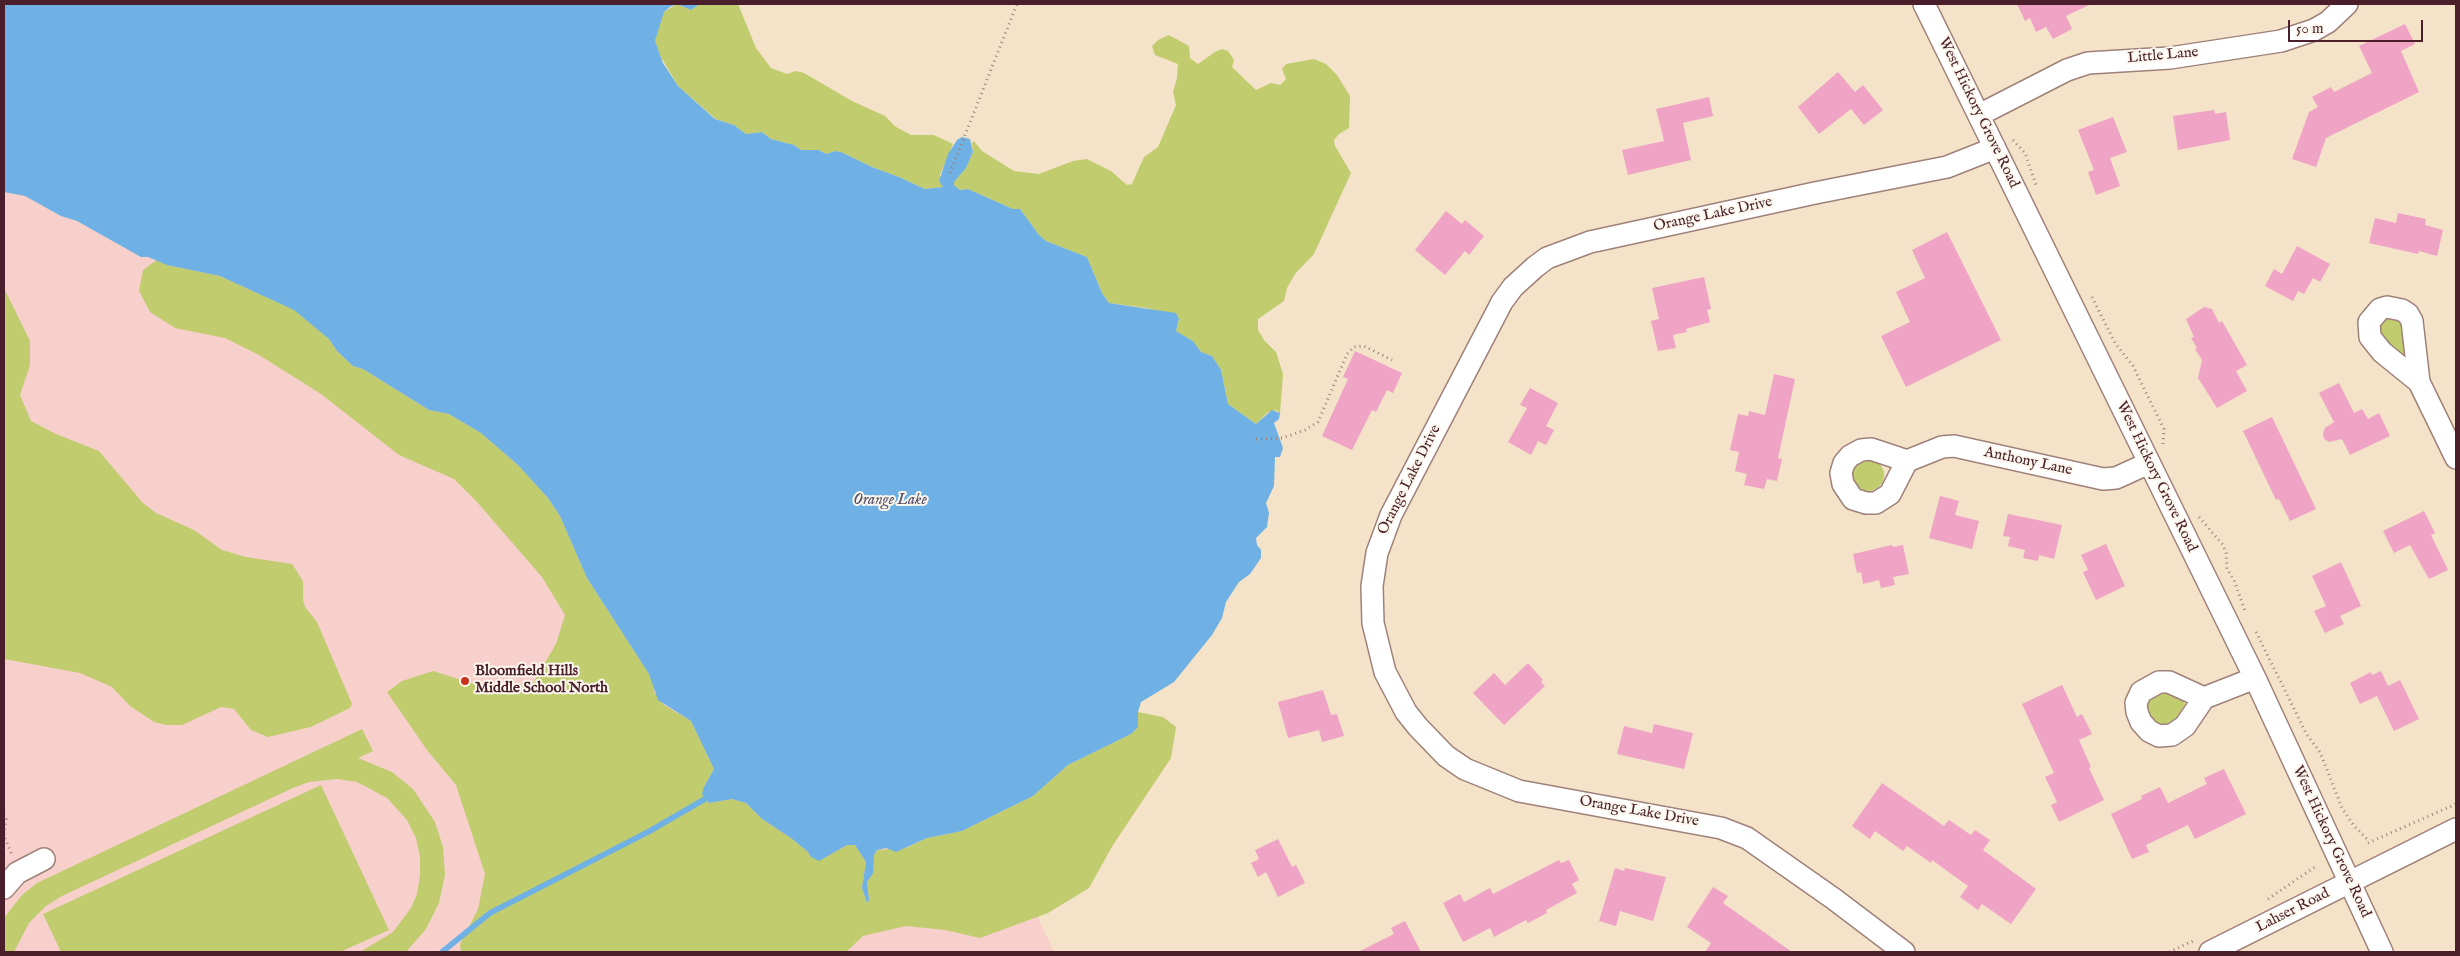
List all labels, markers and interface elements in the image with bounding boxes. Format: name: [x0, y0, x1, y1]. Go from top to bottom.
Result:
scale bar: [2290, 10, 2425, 42]
text: 50 m: [2296, 19, 2324, 38]
street label: West Hickory Grove Road: [1934, 35, 2022, 191]
street label: Little Lane: [2127, 44, 2199, 68]
street label: Orange Lake Drive: [1652, 194, 1774, 236]
street label: West Hickory Grove Road: [2112, 399, 2200, 555]
street label: Orange Lake Drive: [1375, 422, 1445, 538]
street label: Anthony Lane: [1982, 444, 2074, 480]
water label: Orange Lake: [853, 491, 927, 511]
place label: Bloomfield Hills Middle School North: [475, 663, 608, 698]
marker: Bloomfield Hills Middle School North: [459, 675, 471, 687]
street label: West Hickory Grove Road: [2288, 763, 2374, 921]
street label: Orange Lake Drive: [1578, 793, 1700, 831]
street label: Lahser Road: [2253, 885, 2333, 937]

